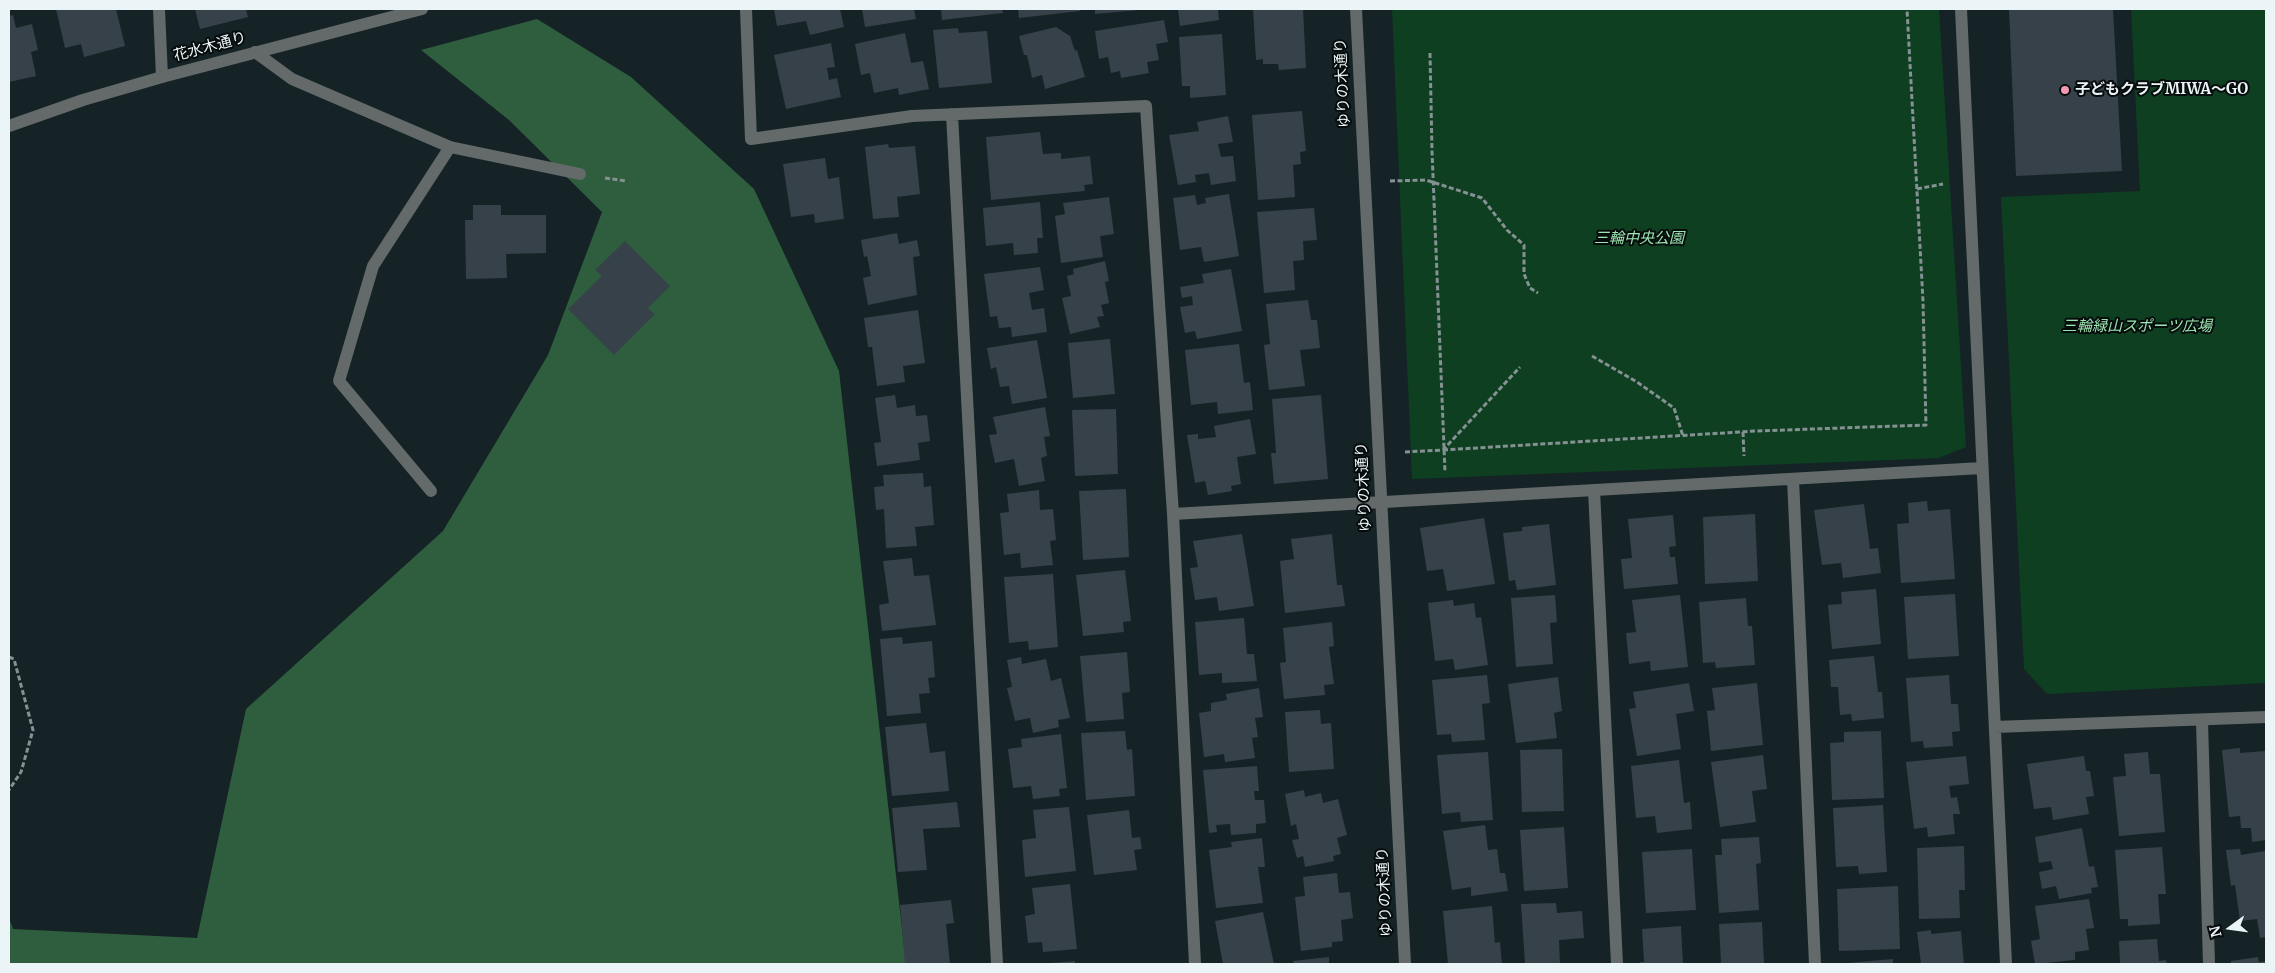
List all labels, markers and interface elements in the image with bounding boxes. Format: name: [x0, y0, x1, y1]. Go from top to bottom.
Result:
street label: 花水木通り: [171, 29, 249, 65]
street label: ゆりの木通り: [1332, 38, 1354, 128]
place label: 子どもクラブMIWA～GO: [2075, 81, 2248, 99]
marker: 子どもクラブMIWA～GO: [2059, 84, 2071, 96]
park label: 三輪中央公園: [1594, 230, 1684, 248]
park label: 三輪緑山スポーツ広場: [2062, 318, 2212, 336]
street label: ゆりの木通り: [1353, 442, 1375, 532]
street label: ゆりの木通り: [1374, 847, 1396, 937]
north arrow: [2205, 903, 2255, 953]
text: N: [2205, 924, 2226, 939]

